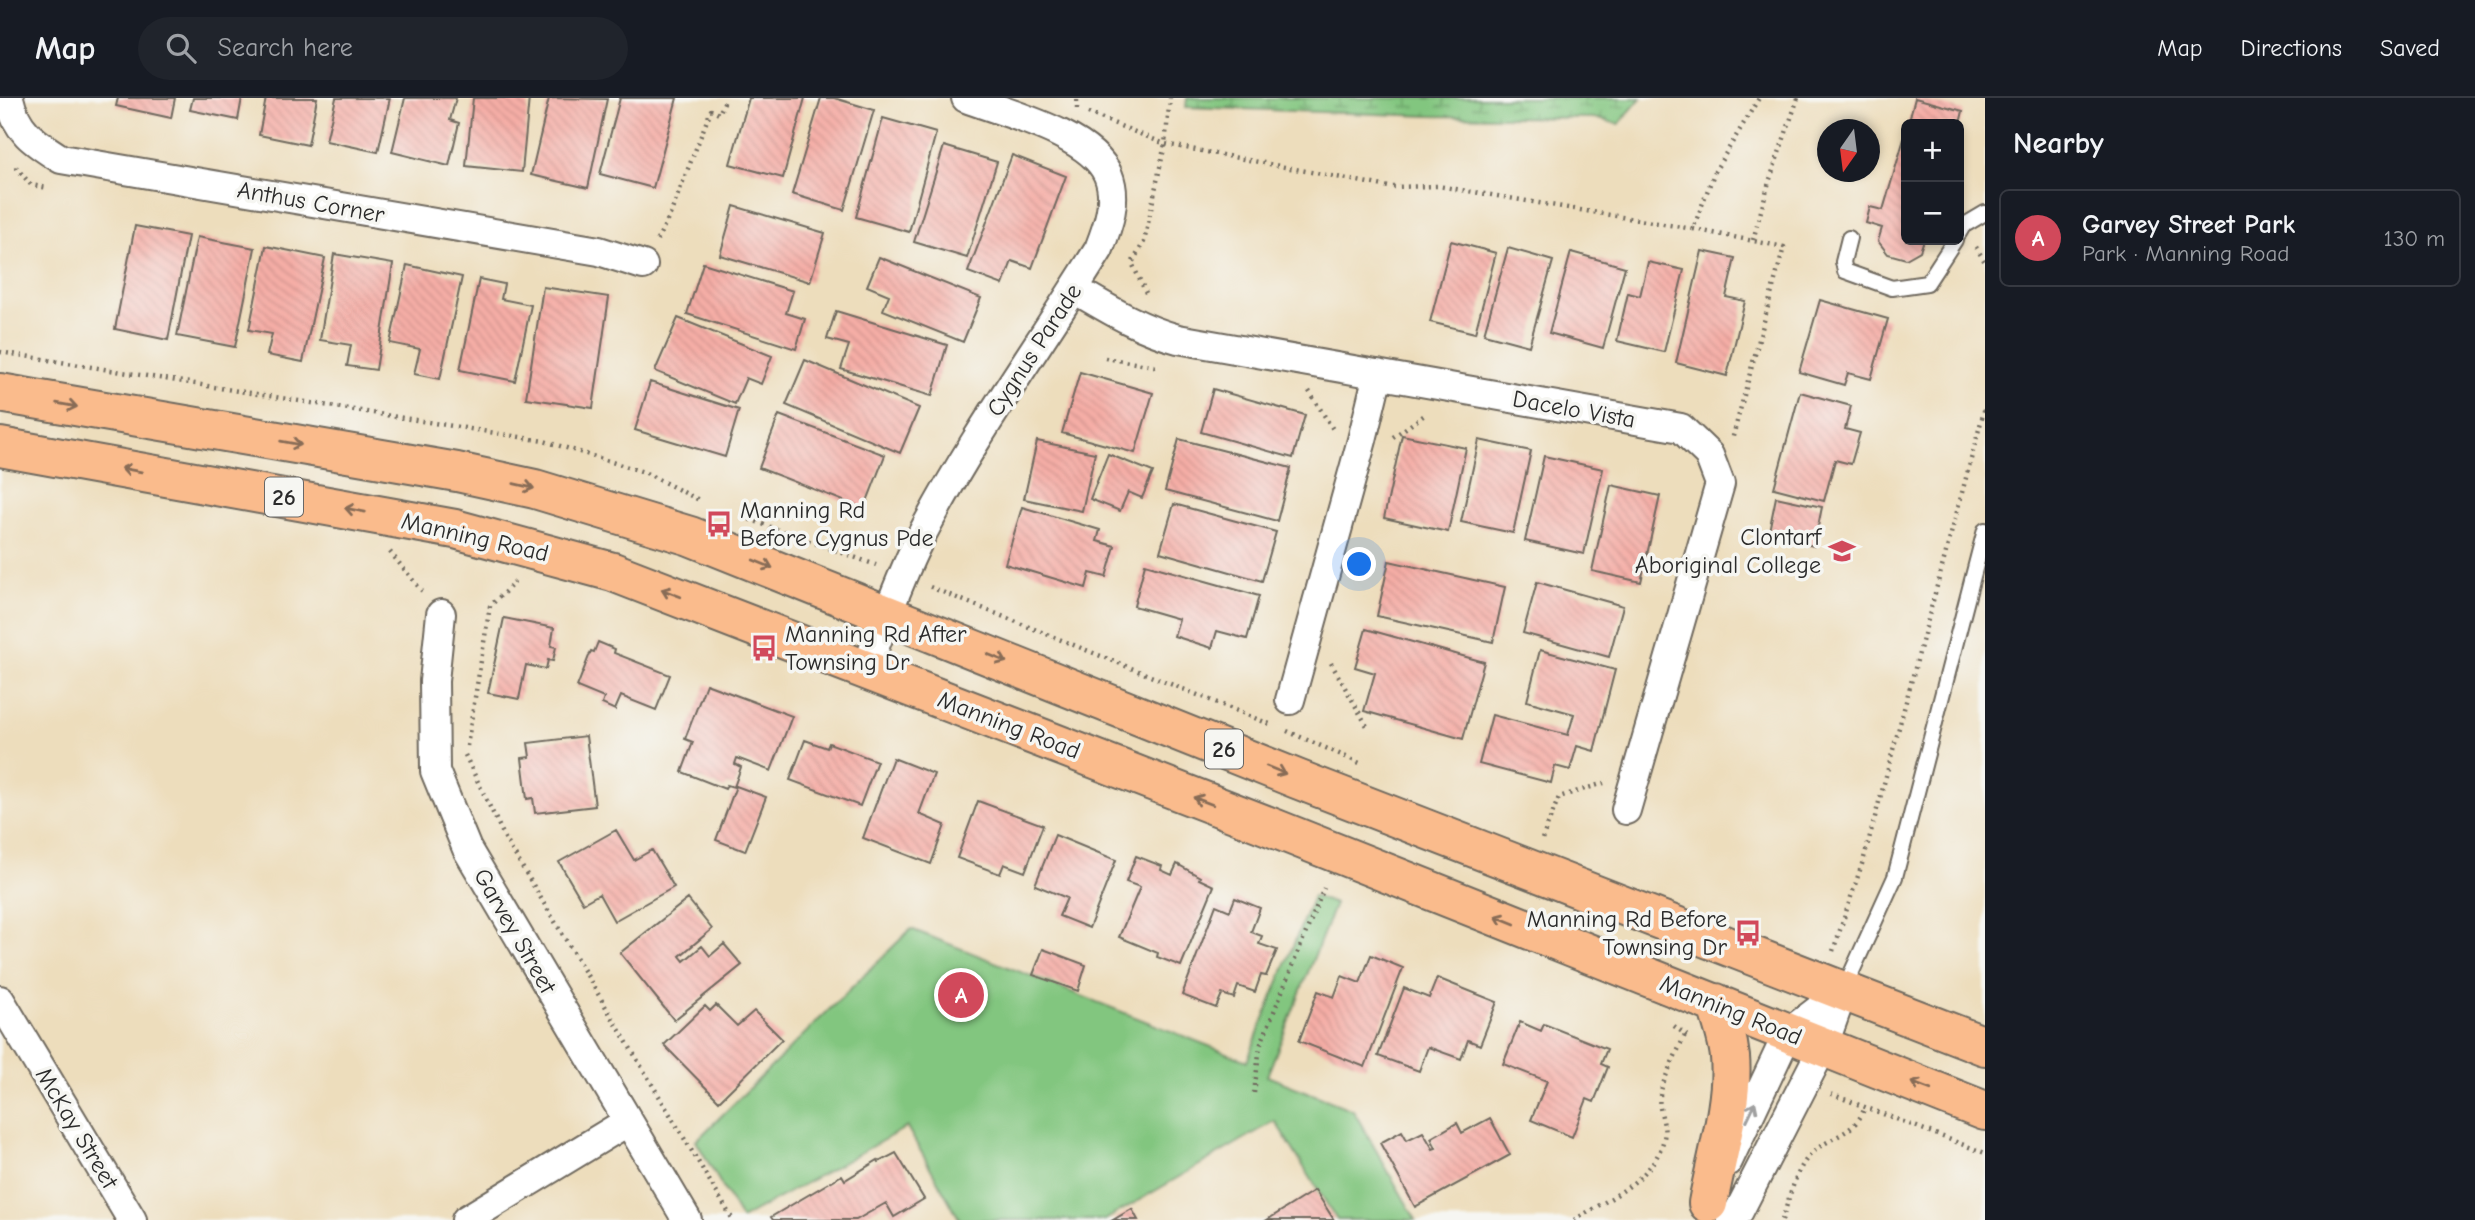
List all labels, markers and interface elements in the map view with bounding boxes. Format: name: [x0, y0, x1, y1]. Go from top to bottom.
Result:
search box: [138, 17, 628, 80]
text: Map: [35, 29, 96, 67]
icon: search: [162, 29, 200, 67]
text: Search here: [218, 33, 353, 63]
text: Map: [2157, 34, 2203, 62]
text: Directions: [2241, 34, 2342, 62]
text: Saved: [2380, 34, 2440, 62]
north arrow: [1817, 119, 1880, 182]
map controls: [1901, 119, 1964, 245]
button: +: [1901, 119, 1964, 182]
text: Nearby: [2013, 126, 2104, 161]
street label: Anthus Corner: [235, 175, 387, 229]
button: −: [1901, 182, 1964, 245]
text: Garvey Street Park: [2082, 210, 2295, 240]
text: A: [2032, 225, 2044, 252]
text: 130 m: [2384, 225, 2445, 252]
text: Park · Manning Road: [2082, 240, 2290, 267]
street label: Cygnus Parade: [981, 278, 1087, 422]
street label: Dacelo Vista: [1511, 384, 1637, 434]
one-way arrow: [55, 399, 78, 412]
one-way arrow: [280, 437, 302, 450]
one-way arrow: [120, 463, 143, 476]
road number: 26: [265, 478, 303, 516]
one-way arrow: [512, 480, 535, 494]
place label: Manning Rd Before Cygnus Pde: [740, 496, 934, 552]
one-way arrow: [344, 503, 367, 517]
street label: Manning Road: [399, 506, 551, 568]
bus stop icon: Manning Rd Before Cygnus Pde: [704, 509, 734, 539]
place label: Clontarf Aboriginal College: [1635, 523, 1822, 579]
school or university icon: Clontarf Aboriginal College: [1827, 536, 1857, 566]
your location: [1342, 547, 1376, 581]
one-way arrow: [752, 559, 773, 572]
one-way arrow: [661, 586, 683, 598]
place label: Manning Rd After Townsing Dr: [785, 620, 967, 676]
bus stop icon: Manning Rd After Townsing Dr: [749, 633, 779, 663]
one-way arrow: [985, 653, 1007, 666]
street label: Manning Road: [934, 685, 1084, 765]
road number: 26: [1205, 730, 1243, 768]
one-way arrow: [1265, 765, 1287, 778]
one-way arrow: [1192, 793, 1214, 806]
street label: Garvey Street: [468, 864, 563, 999]
place label: Manning Rd Before Townsing Dr: [1527, 905, 1727, 961]
one-way arrow: [1495, 913, 1517, 926]
bus stop icon: Manning Rd Before Townsing Dr: [1733, 918, 1763, 948]
pin: A: [938, 969, 984, 1021]
street label: Manning Road: [1656, 969, 1806, 1051]
street label: McKay Street: [30, 1062, 125, 1195]
one-way arrow: [1911, 1078, 1933, 1091]
one-way arrow: [1745, 1102, 1758, 1124]

